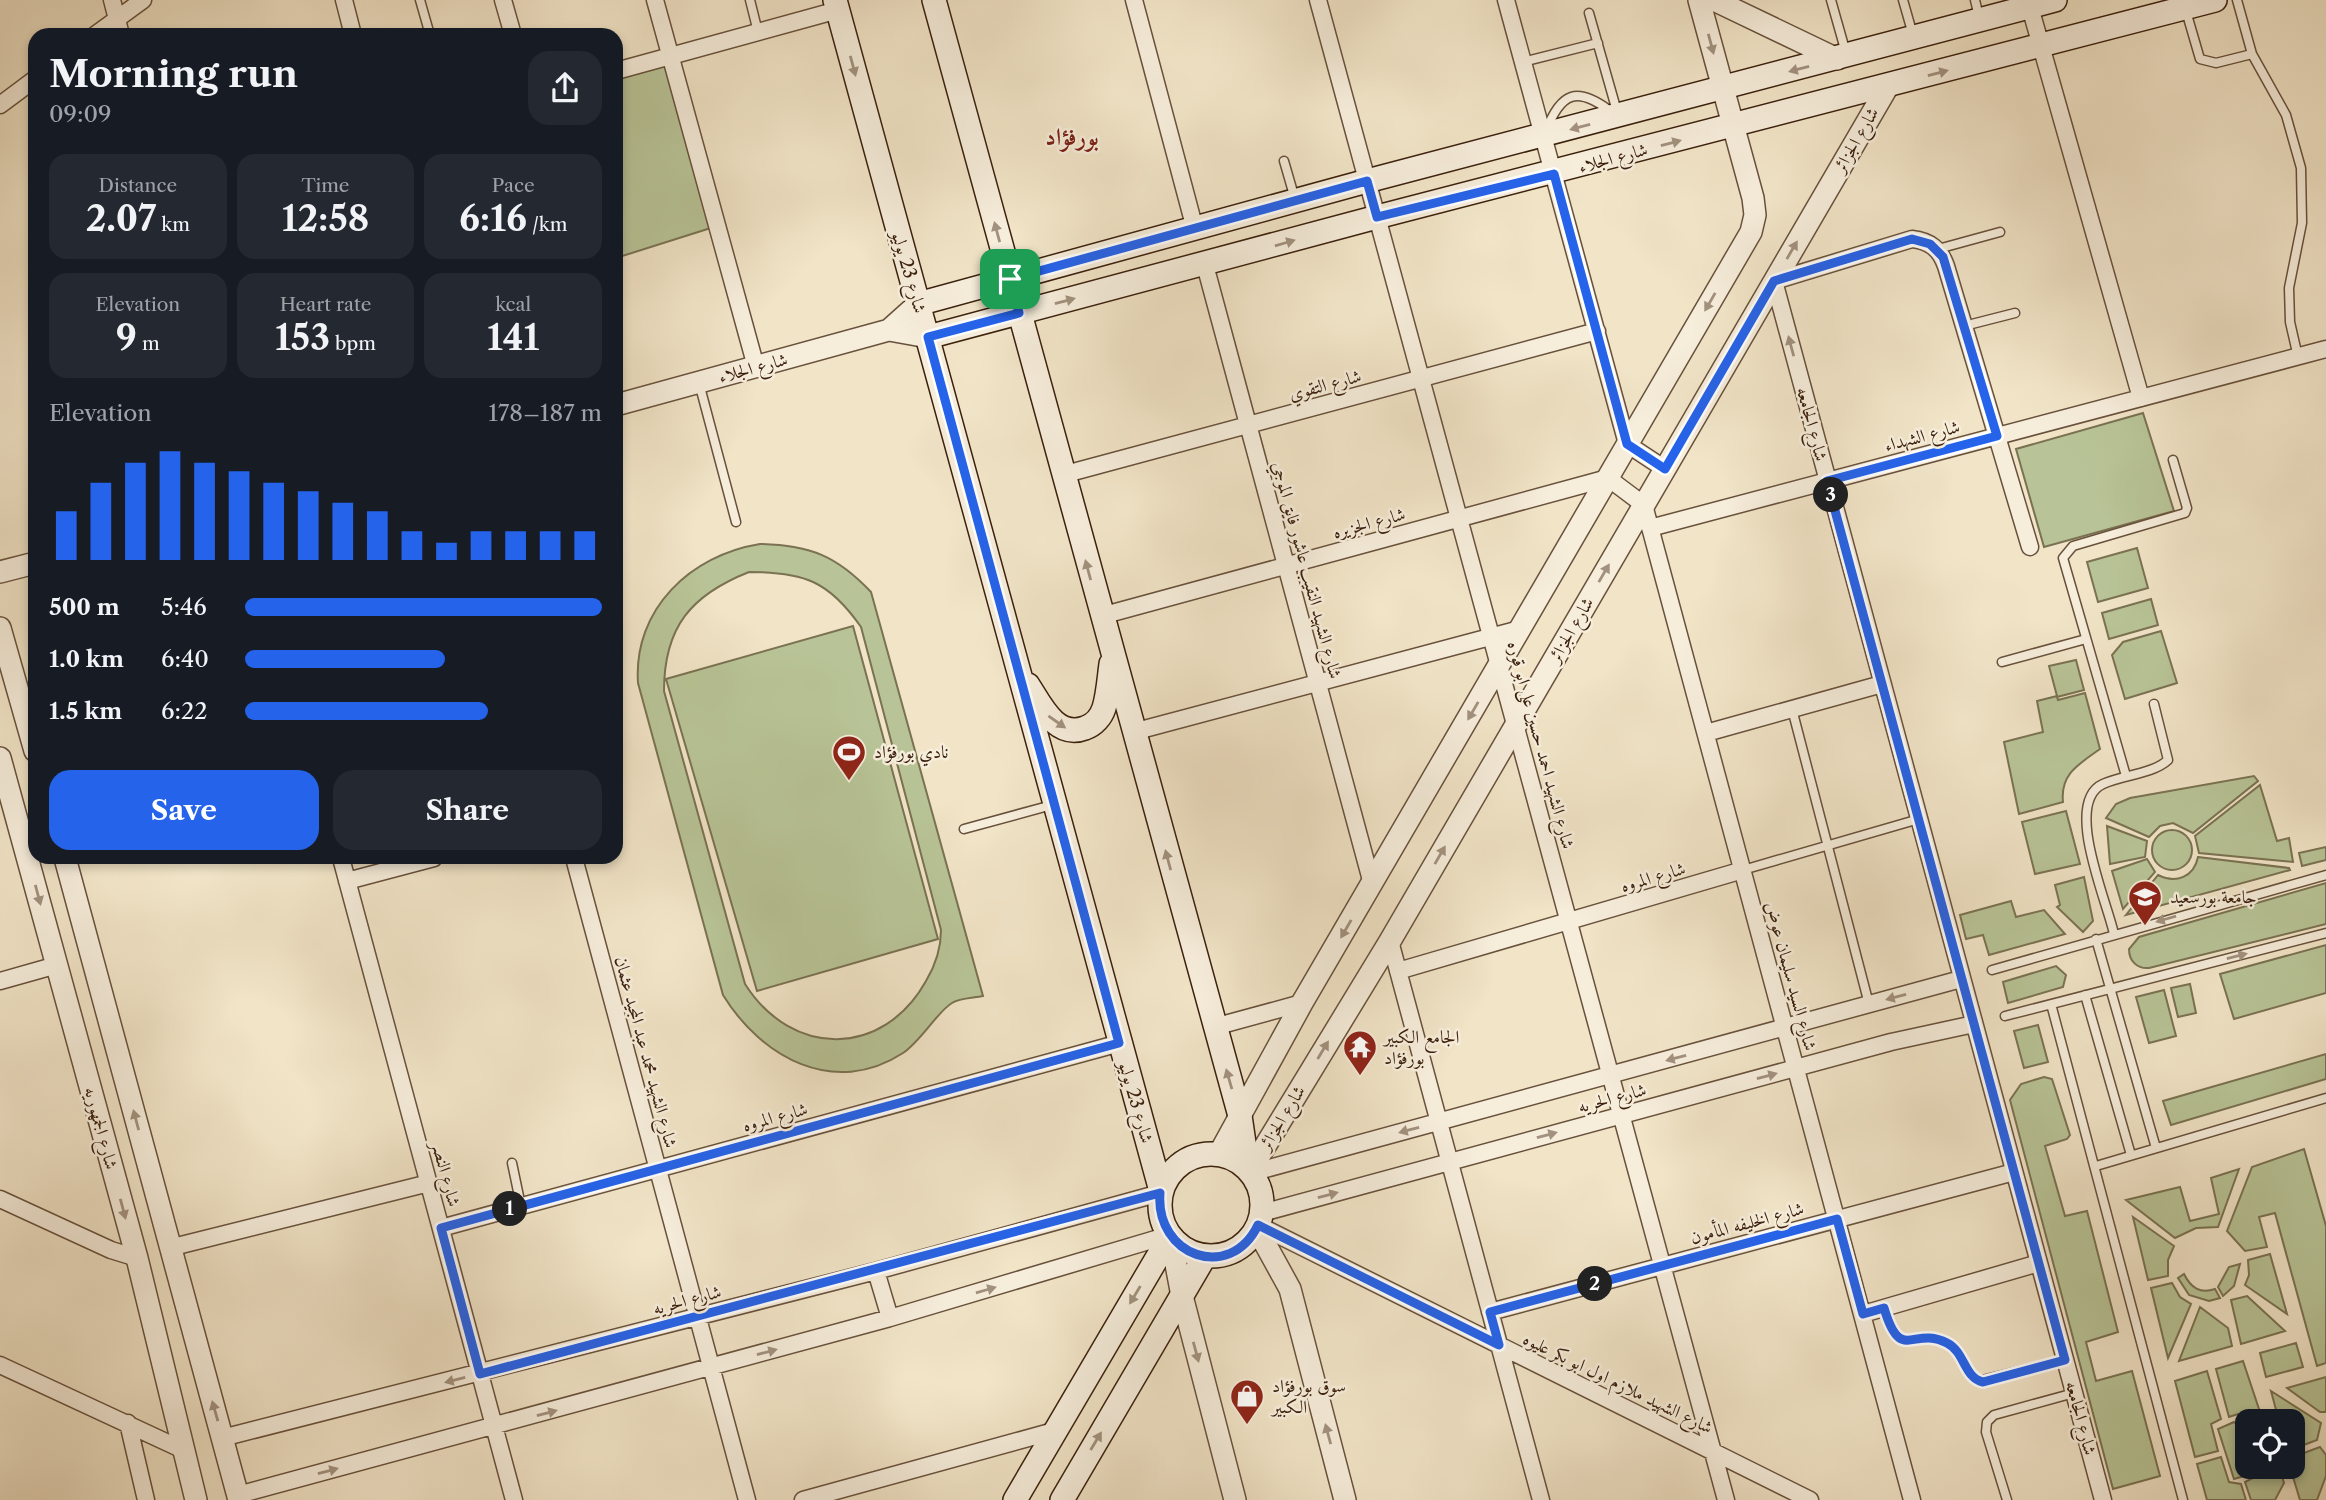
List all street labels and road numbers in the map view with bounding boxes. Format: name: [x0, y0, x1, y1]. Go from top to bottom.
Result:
street label: شارع الجزائر: [1827, 103, 1887, 180]
street label: شارع الجلاء: [1576, 138, 1651, 182]
street label: شارع 23 يوليو: [882, 226, 931, 317]
street label: شارع الجلاء: [716, 348, 791, 392]
street label: شارع التقوي: [1286, 365, 1365, 409]
street label: شارع الجامعه: [1788, 385, 1832, 465]
street label: شارع الشهداء: [1882, 415, 1963, 461]
street label: شارع الشهيد النقيب عاشور فايق الموجي: [1264, 459, 1347, 682]
street label: شارع الجزيره: [1330, 503, 1409, 547]
street label: شارع الجزائر: [1542, 593, 1602, 670]
street label: شارع الشهيد احمد حسين على ابو قوره: [1499, 639, 1579, 852]
street label: شارع المروه: [1618, 857, 1689, 901]
street label: شارع السيد سليمان عوض: [1757, 899, 1821, 1054]
street label: شارع الشهيد محمد عبد المجيد عثمان: [606, 954, 682, 1151]
street label: شارع 23 يوليو: [1109, 1056, 1158, 1147]
street label: شارع الحريه: [1575, 1078, 1650, 1122]
street label: شارع الجزائر: [1253, 1081, 1313, 1158]
street label: شارع الجمهوريه: [76, 1084, 123, 1173]
street label: شارع المروه: [740, 1098, 811, 1140]
street label: شارع النصر: [422, 1137, 465, 1210]
street label: شارع الخليفه المأمون: [1687, 1195, 1807, 1253]
street label: شارع الحريه: [650, 1280, 725, 1324]
street label: شارع الشهيد ملازم اول ابو بكر عليوه: [1517, 1327, 1717, 1443]
street label: شارع الجامعه: [2057, 1379, 2101, 1459]

